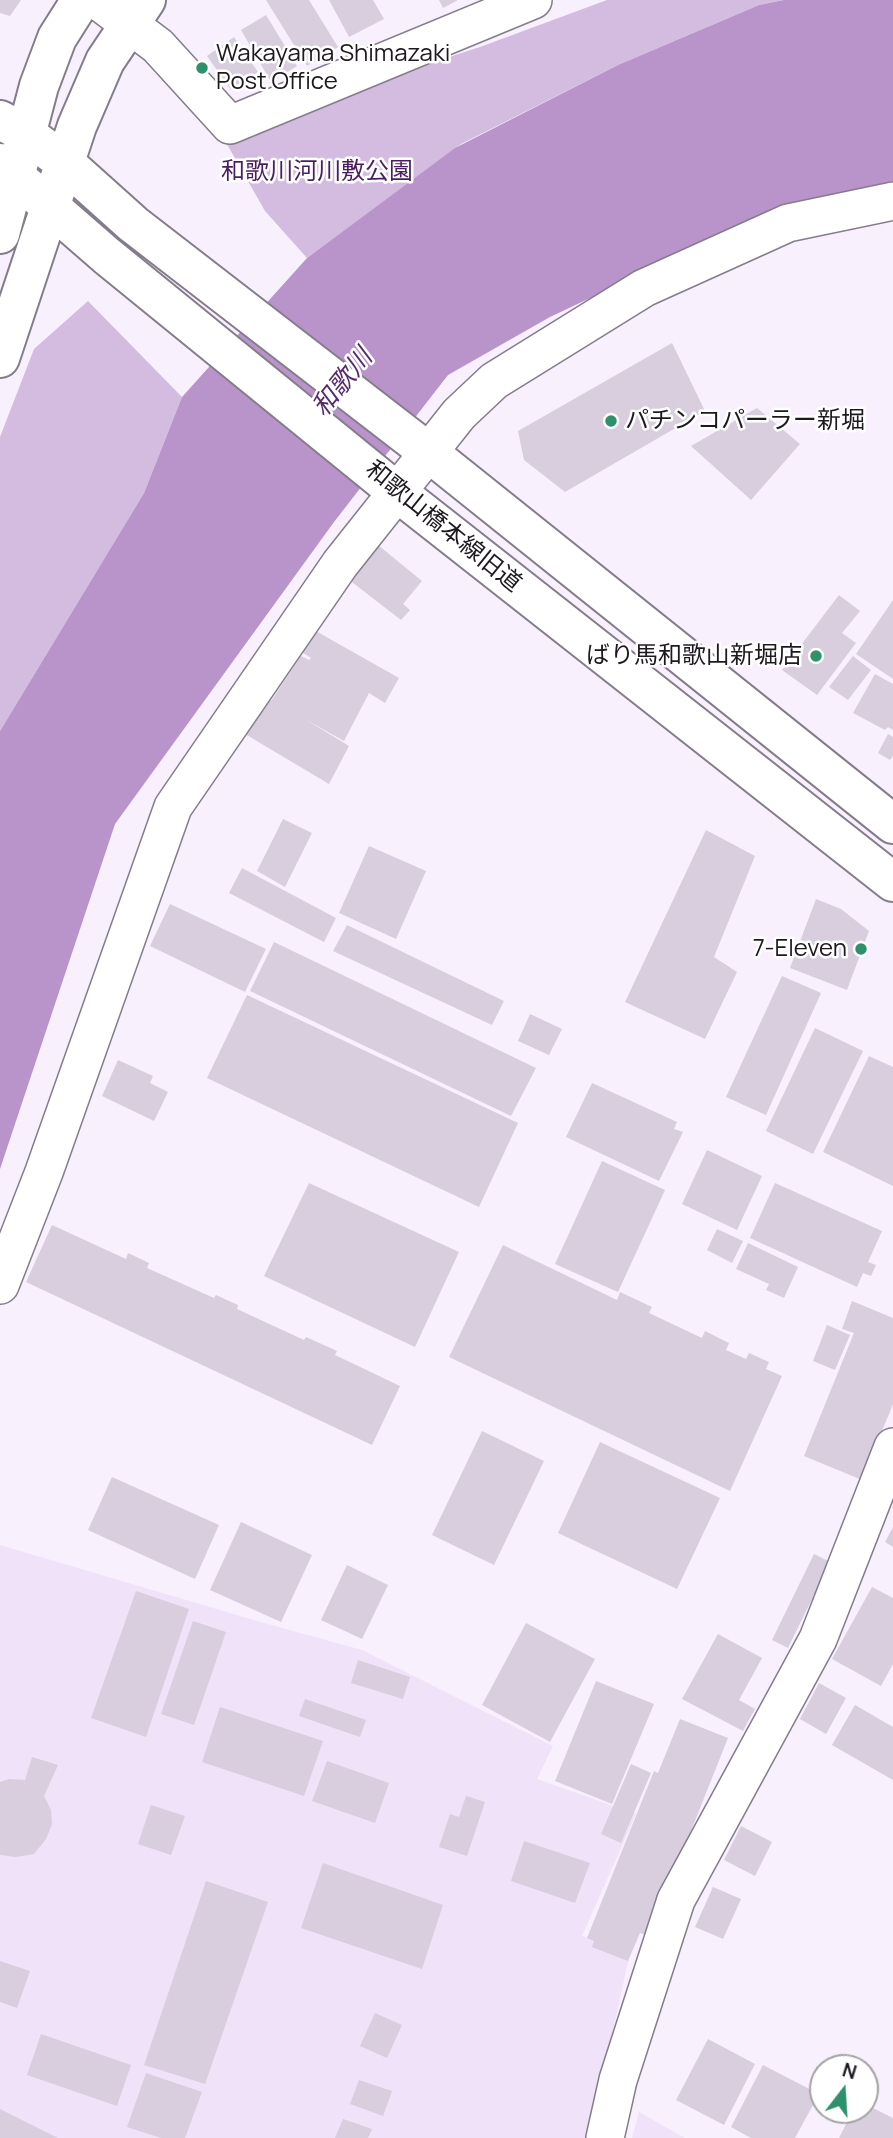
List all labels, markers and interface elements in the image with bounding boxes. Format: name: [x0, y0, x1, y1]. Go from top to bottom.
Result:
place label: Wakayama Shimazaki Post Office: [216, 40, 450, 96]
marker: Wakayama Shimazaki Post Office: [194, 60, 210, 76]
park label: 和歌川河川敷公園: [221, 158, 413, 186]
water label: 和歌川: [306, 343, 380, 423]
place label: パチンコパーラー新堀: [625, 407, 865, 435]
marker: パチンコパーラー新堀: [603, 413, 619, 429]
street label: 和歌山橋本線旧道: [359, 455, 527, 599]
place label: ばり馬和歌山新堀店: [586, 642, 802, 670]
marker: ばり馬和歌山新堀店: [808, 648, 824, 664]
place label: 7-Eleven: [753, 935, 847, 963]
marker: 7-Eleven: [853, 941, 869, 957]
north arrow: [809, 2054, 879, 2124]
text: N: [839, 2056, 860, 2085]

